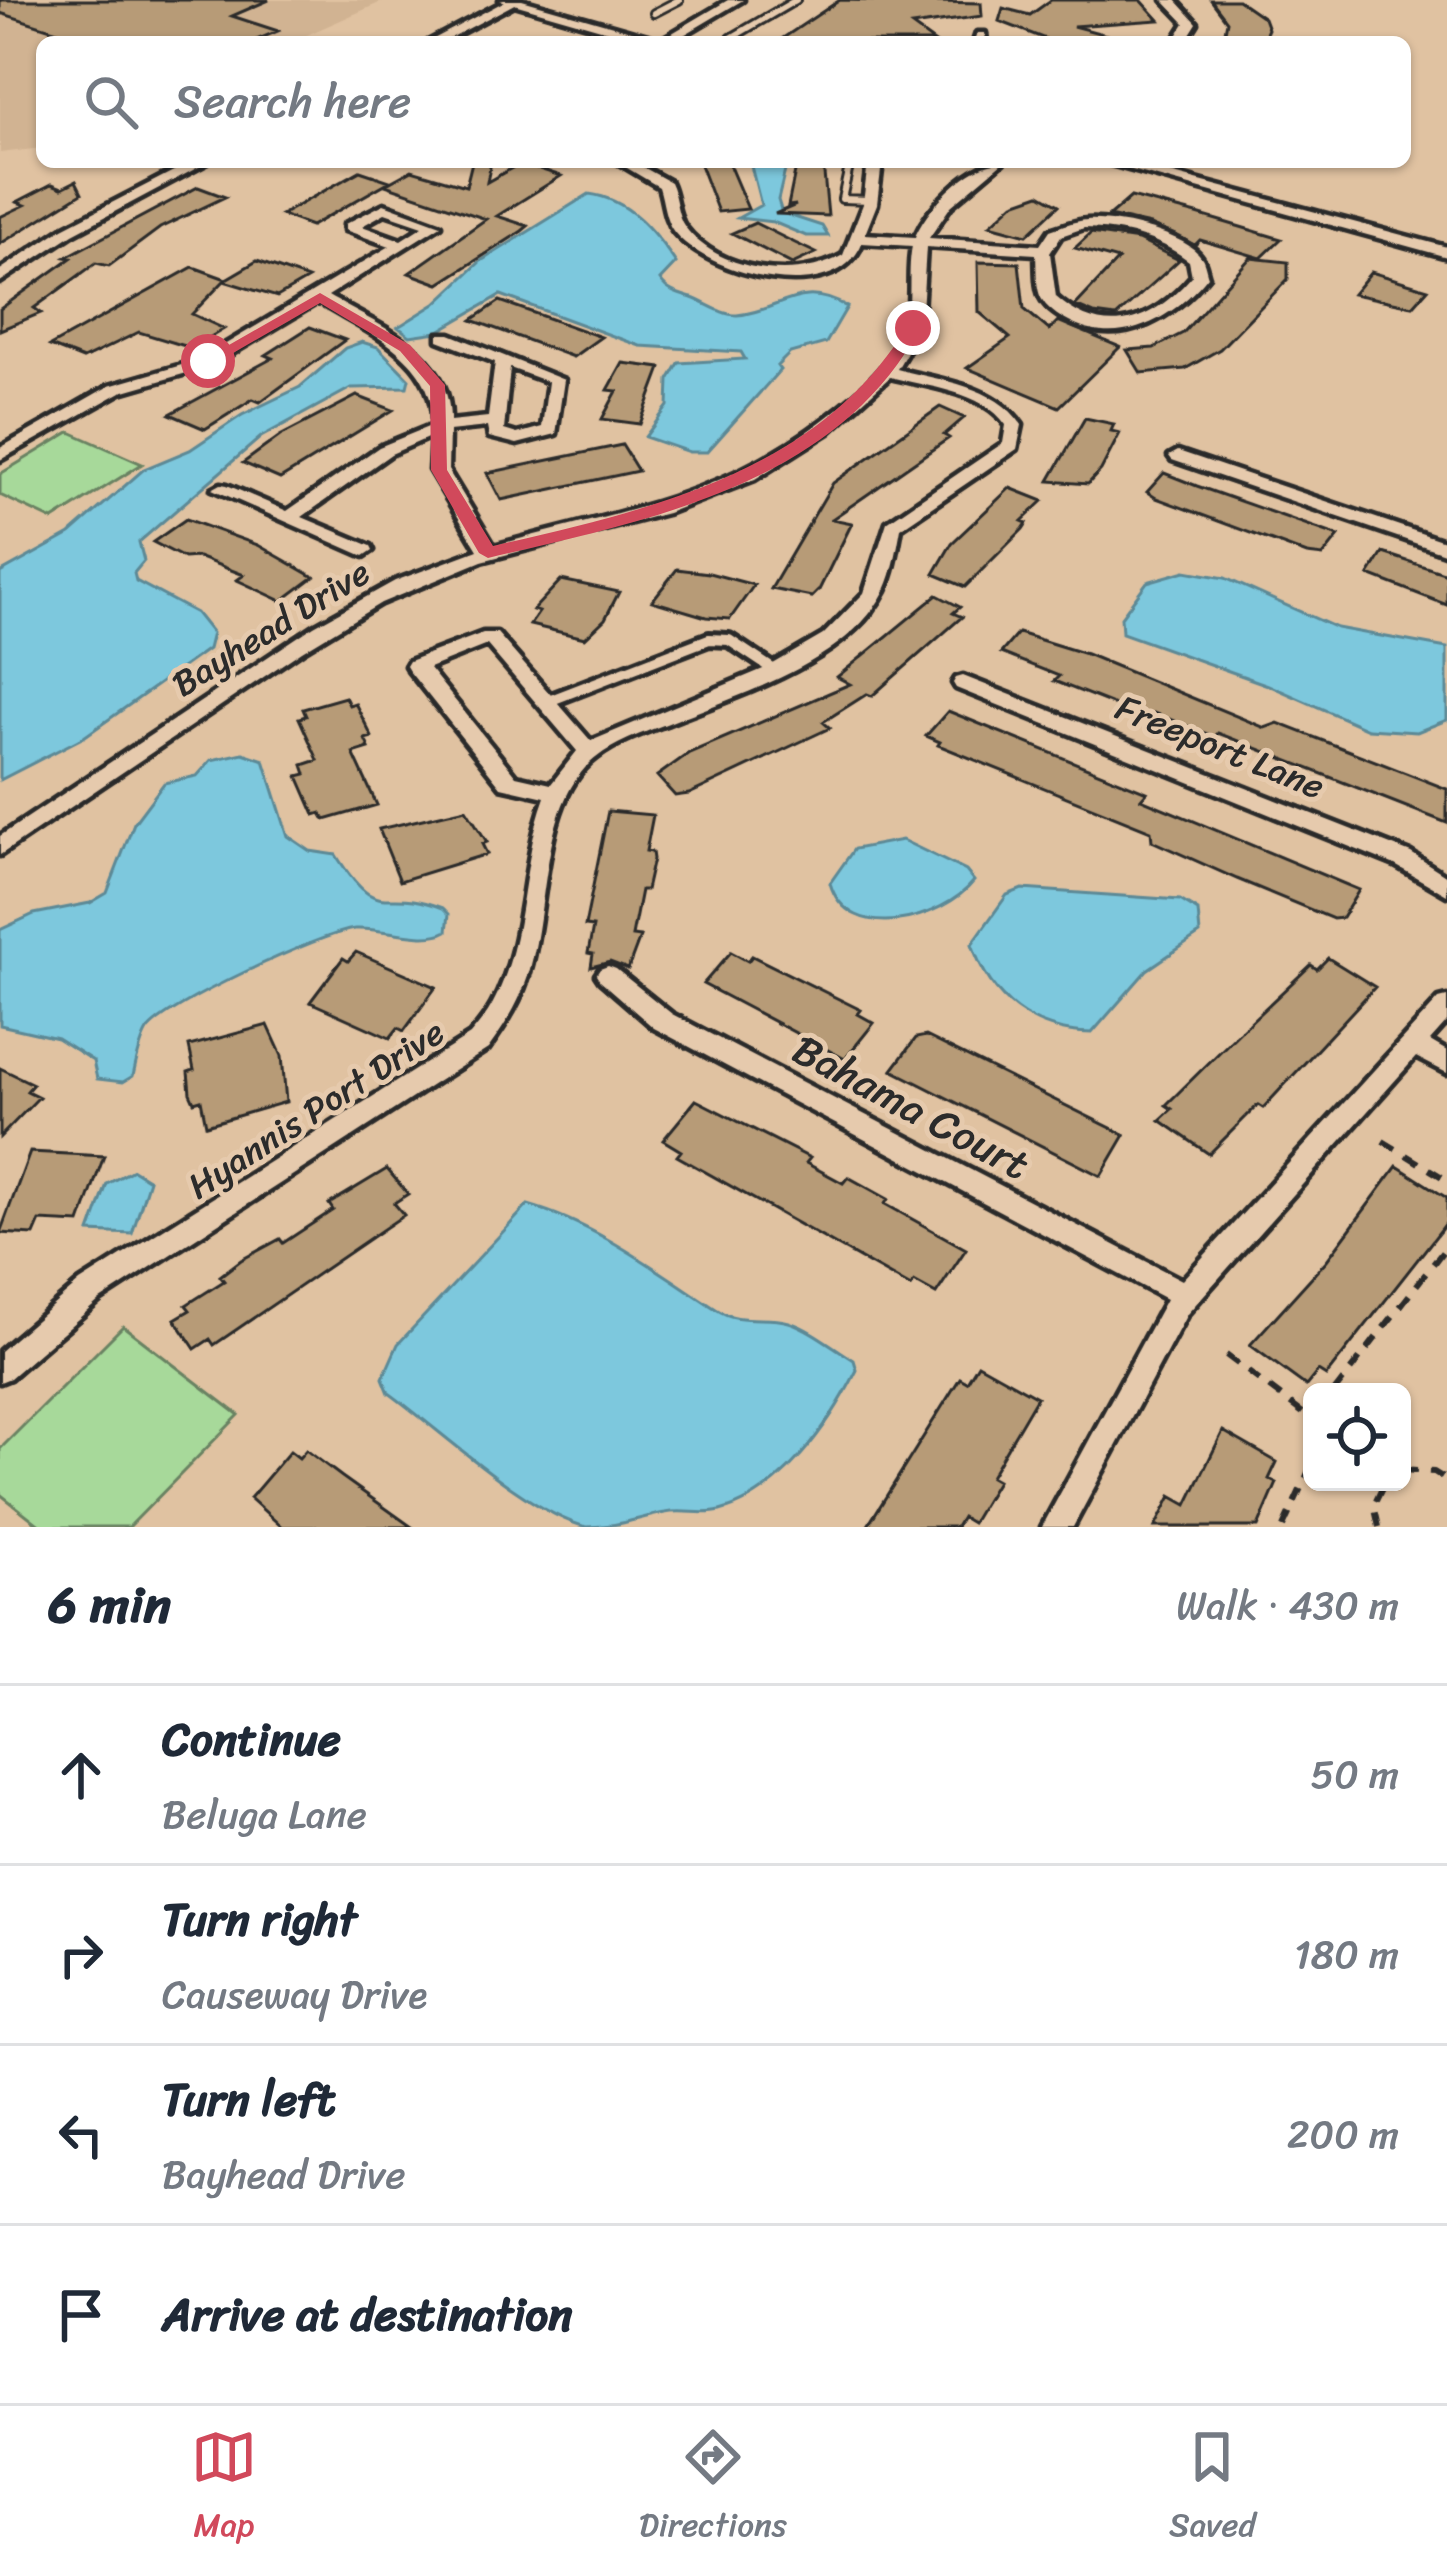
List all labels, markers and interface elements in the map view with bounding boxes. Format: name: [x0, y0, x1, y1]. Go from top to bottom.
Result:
search box: [36, 36, 1411, 168]
text: Search here: [174, 62, 411, 142]
icon: search: [78, 69, 144, 135]
route end: [886, 301, 940, 355]
route start: [181, 334, 235, 388]
street label: Bayhead Drive: [159, 541, 383, 715]
street label: Freeport Lane: [1106, 676, 1334, 818]
street label: Hyannis Port Drive: [174, 1001, 458, 1217]
street label: Bahama Court: [779, 1013, 1043, 1201]
map controls: [1303, 1383, 1411, 1491]
button: locate: [1303, 1383, 1411, 1491]
text: 6 min: [48, 1560, 171, 1650]
text: Walk · 430 m: [1176, 1571, 1399, 1640]
text: Continue: [162, 1700, 341, 1780]
text: 50 m: [1310, 1740, 1399, 1809]
icon: ahead: [48, 1742, 114, 1808]
text: Beluga Lane: [162, 1780, 367, 1849]
text: Turn right: [162, 1880, 357, 1960]
text: 180 m: [1294, 1920, 1399, 1989]
icon: right: [48, 1922, 114, 1988]
text: Causeway Drive: [162, 1960, 427, 2029]
text: Turn left: [162, 2060, 335, 2140]
text: 200 m: [1287, 2100, 1399, 2169]
icon: left: [48, 2102, 114, 2168]
text: Bayhead Drive: [162, 2140, 405, 2209]
text: Arrive at destination: [162, 2275, 572, 2355]
icon: arrive: [48, 2282, 114, 2348]
tab: Map: [191, 2424, 257, 2554]
tab: Directions: [639, 2424, 787, 2554]
tab: Saved: [1169, 2424, 1256, 2554]

